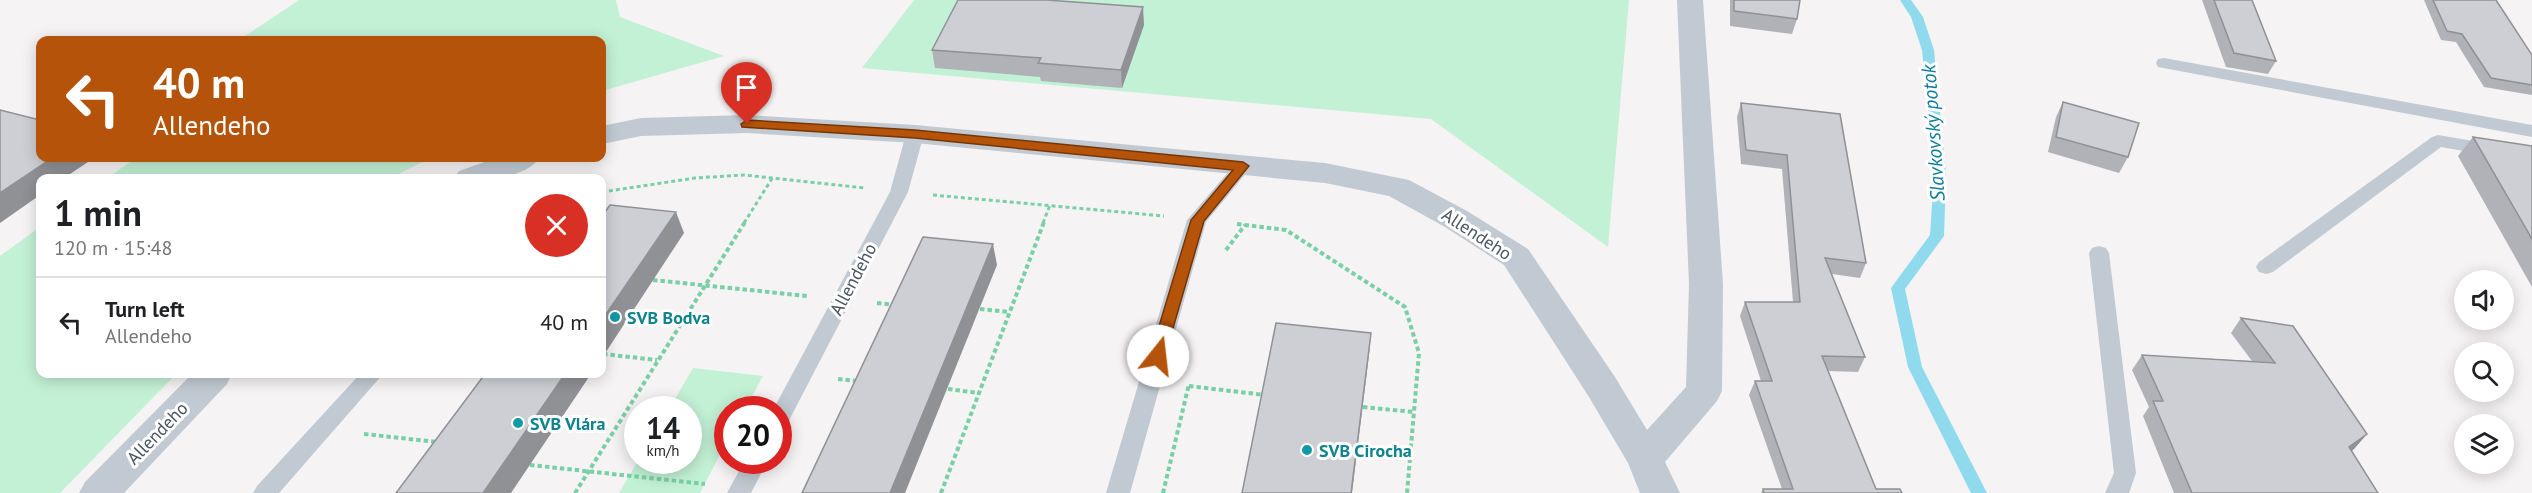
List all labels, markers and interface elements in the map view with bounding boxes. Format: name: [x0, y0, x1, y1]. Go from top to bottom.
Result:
text: 40 m: [153, 55, 245, 110]
icon: left: [54, 60, 132, 138]
pin: [721, 62, 772, 124]
water label: Slavkovský potok: [1915, 63, 1951, 202]
icon: arrive: [730, 71, 763, 104]
text: Allendeho: [153, 108, 271, 142]
text: 1 min: [54, 189, 142, 236]
button: close: [525, 194, 588, 257]
street label: Allendeho: [1438, 203, 1516, 265]
text: 120 m · 15:48: [54, 235, 172, 261]
street label: Allendeho: [824, 239, 882, 319]
map controls: [2454, 270, 2514, 474]
button: sound: [2454, 270, 2514, 330]
text: Turn left: [105, 295, 185, 323]
icon: left: [54, 306, 87, 339]
place label: SVB Bodva: [627, 306, 710, 329]
text: 40 m: [540, 308, 588, 336]
marker: SVB Bodva: [608, 310, 622, 324]
text: Allendeho: [105, 323, 192, 349]
position arrow: [1126, 324, 1190, 388]
button: search: [2454, 342, 2514, 402]
speed limit sign: 20: [714, 396, 792, 474]
street label: Allendeho: [122, 397, 192, 469]
text: 14: [646, 408, 680, 447]
place label: SVB Vlára: [530, 412, 605, 435]
button: layers: [2454, 414, 2514, 474]
marker: SVB Vlára: [511, 416, 525, 430]
place label: SVB Cirocha: [1319, 439, 1412, 462]
text: km/h: [647, 441, 679, 460]
marker: SVB Cirocha: [1300, 443, 1314, 457]

